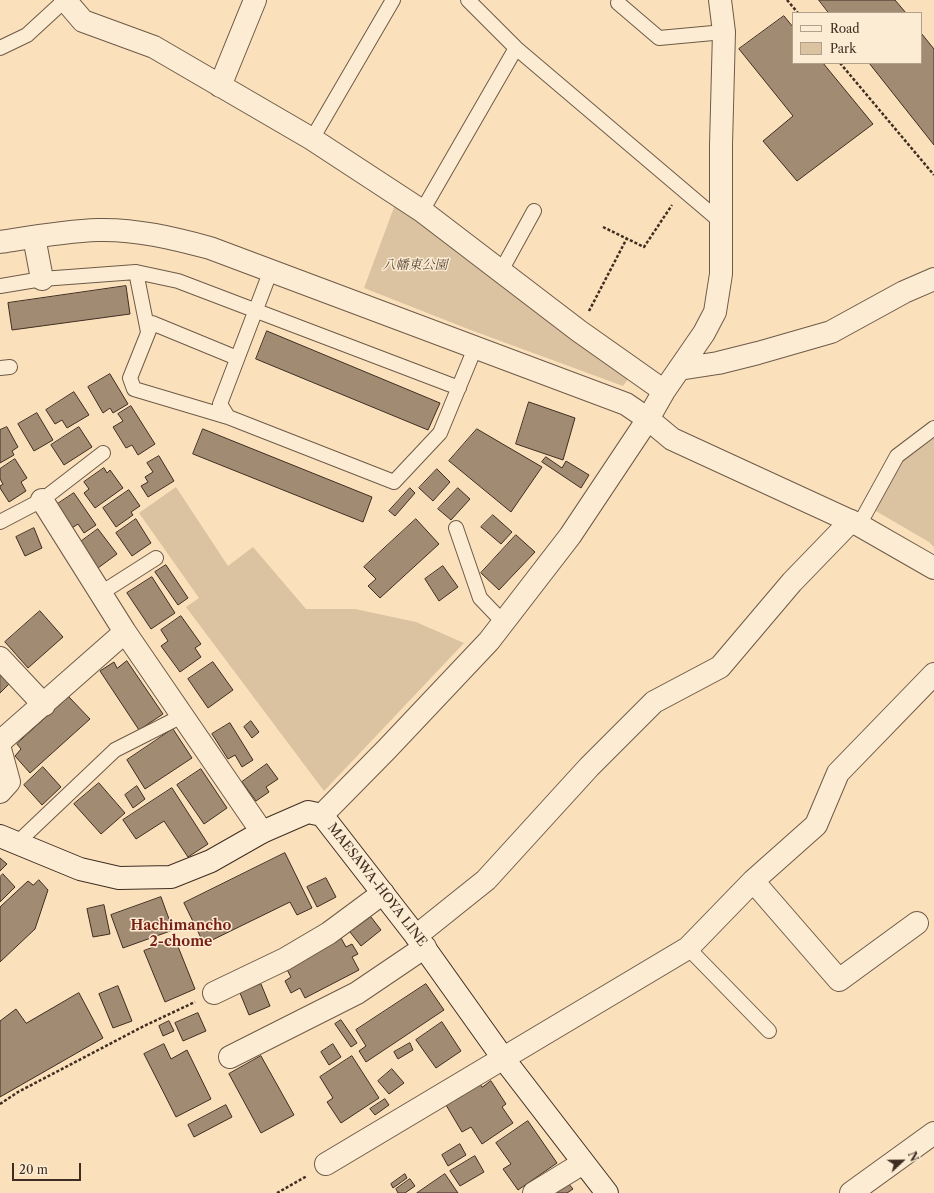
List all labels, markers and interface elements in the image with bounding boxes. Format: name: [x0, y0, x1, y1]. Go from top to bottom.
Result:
legend: [792, 12, 922, 64]
text: Road: [830, 21, 860, 36]
text: Park: [830, 41, 856, 56]
park label: 八幡東公園: [383, 257, 447, 273]
street label: MAESAWA-HOYA LINE: [324, 820, 430, 950]
district label: Hachimancho 2-chome: [131, 918, 231, 950]
north arrow: [882, 1141, 922, 1181]
text: N: [905, 1149, 921, 1164]
scale bar: [14, 1155, 83, 1181]
text: 20 m: [19, 1162, 48, 1177]

